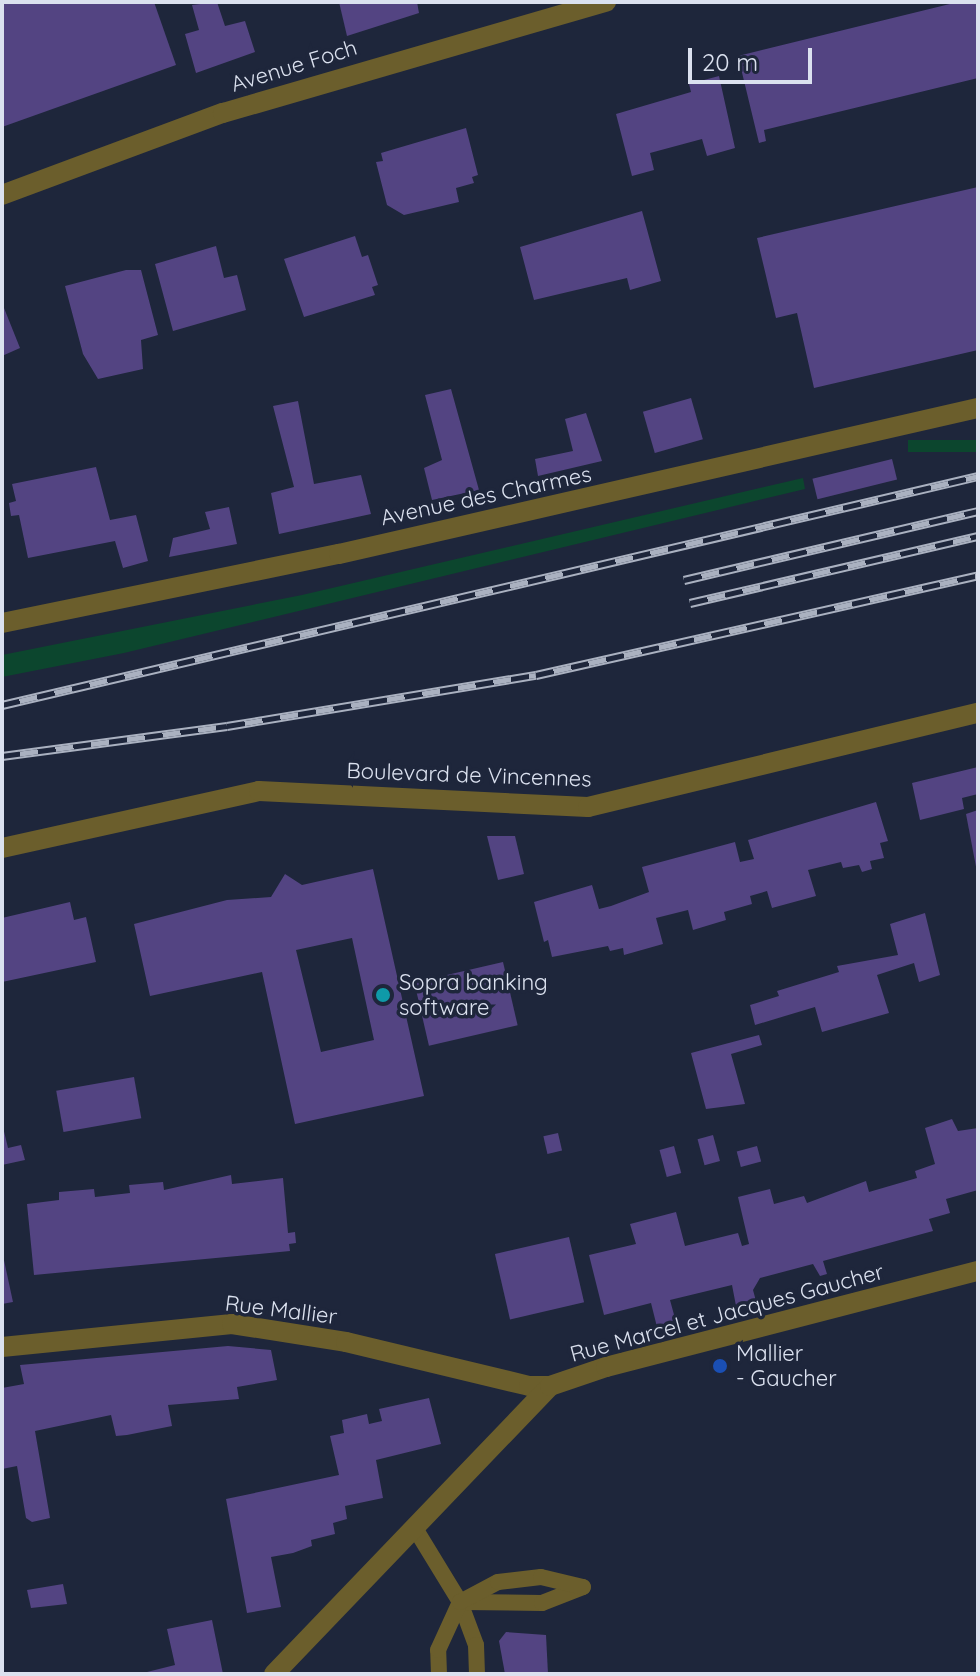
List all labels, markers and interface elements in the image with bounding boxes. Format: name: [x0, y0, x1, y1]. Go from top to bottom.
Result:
scale bar: [692, 32, 816, 82]
street label: Avenue Foch: [228, 34, 360, 98]
text: 20 m: [702, 47, 758, 77]
street label: Avenue des Charmes: [378, 461, 594, 531]
street label: Boulevard de Vincennes: [346, 758, 592, 792]
place label: Sopra banking software: [399, 969, 548, 1020]
marker: Sopra banking software: [374, 986, 392, 1004]
street label: Rue Marcel et Jacques Gaucher: [567, 1258, 887, 1368]
street label: Rue Mallier: [223, 1290, 339, 1330]
place label: Mallier - Gaucher: [736, 1340, 837, 1392]
marker: Mallier - Gaucher: [711, 1357, 729, 1375]

